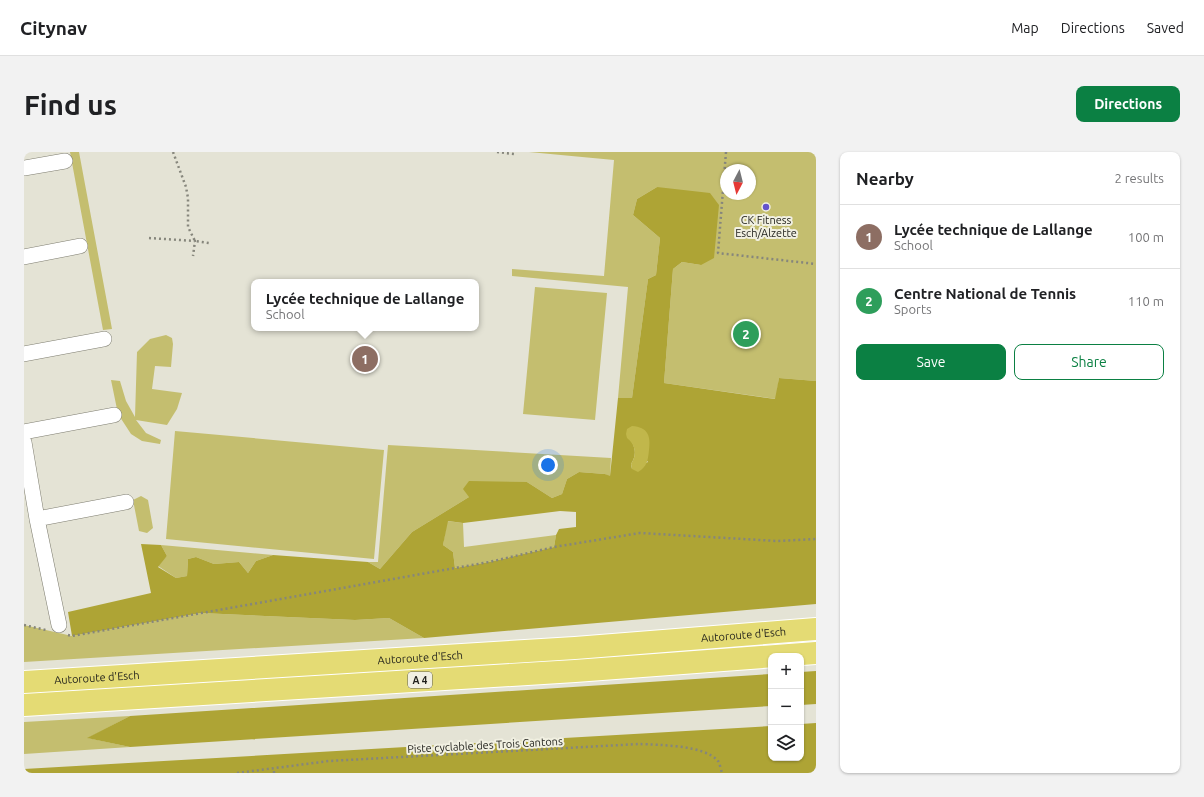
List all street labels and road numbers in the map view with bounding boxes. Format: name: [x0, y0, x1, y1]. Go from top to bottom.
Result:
street label: Autoroute d'Esch: [700, 625, 786, 644]
street label: Autoroute d'Esch: [377, 649, 463, 666]
street label: Autoroute d'Esch: [54, 669, 140, 686]
road number: A 4: [408, 672, 432, 688]
street label: Piste cyclable des Trois Cantons: [407, 735, 563, 755]

